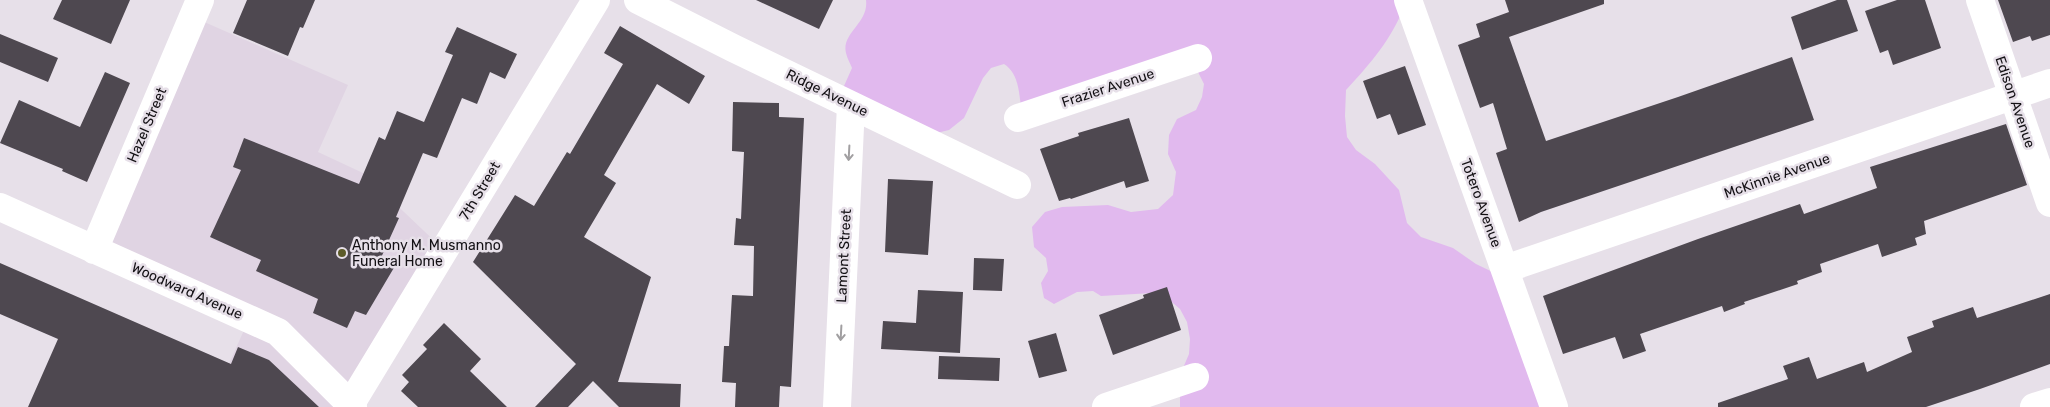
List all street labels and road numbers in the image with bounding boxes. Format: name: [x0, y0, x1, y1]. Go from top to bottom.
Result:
street label: Edison Avenue: [1991, 54, 2039, 150]
street label: Frazier Avenue: [1060, 65, 1157, 111]
street label: Ridge Avenue: [783, 66, 871, 120]
street label: Hazel Street: [124, 84, 171, 165]
street label: McKinnie Avenue: [1722, 150, 1832, 202]
street label: Totero Avenue: [1457, 156, 1505, 250]
street label: 7th Street: [456, 158, 504, 223]
street label: Lamont Street: [833, 208, 855, 303]
street label: Woodward Avenue: [129, 259, 245, 323]

